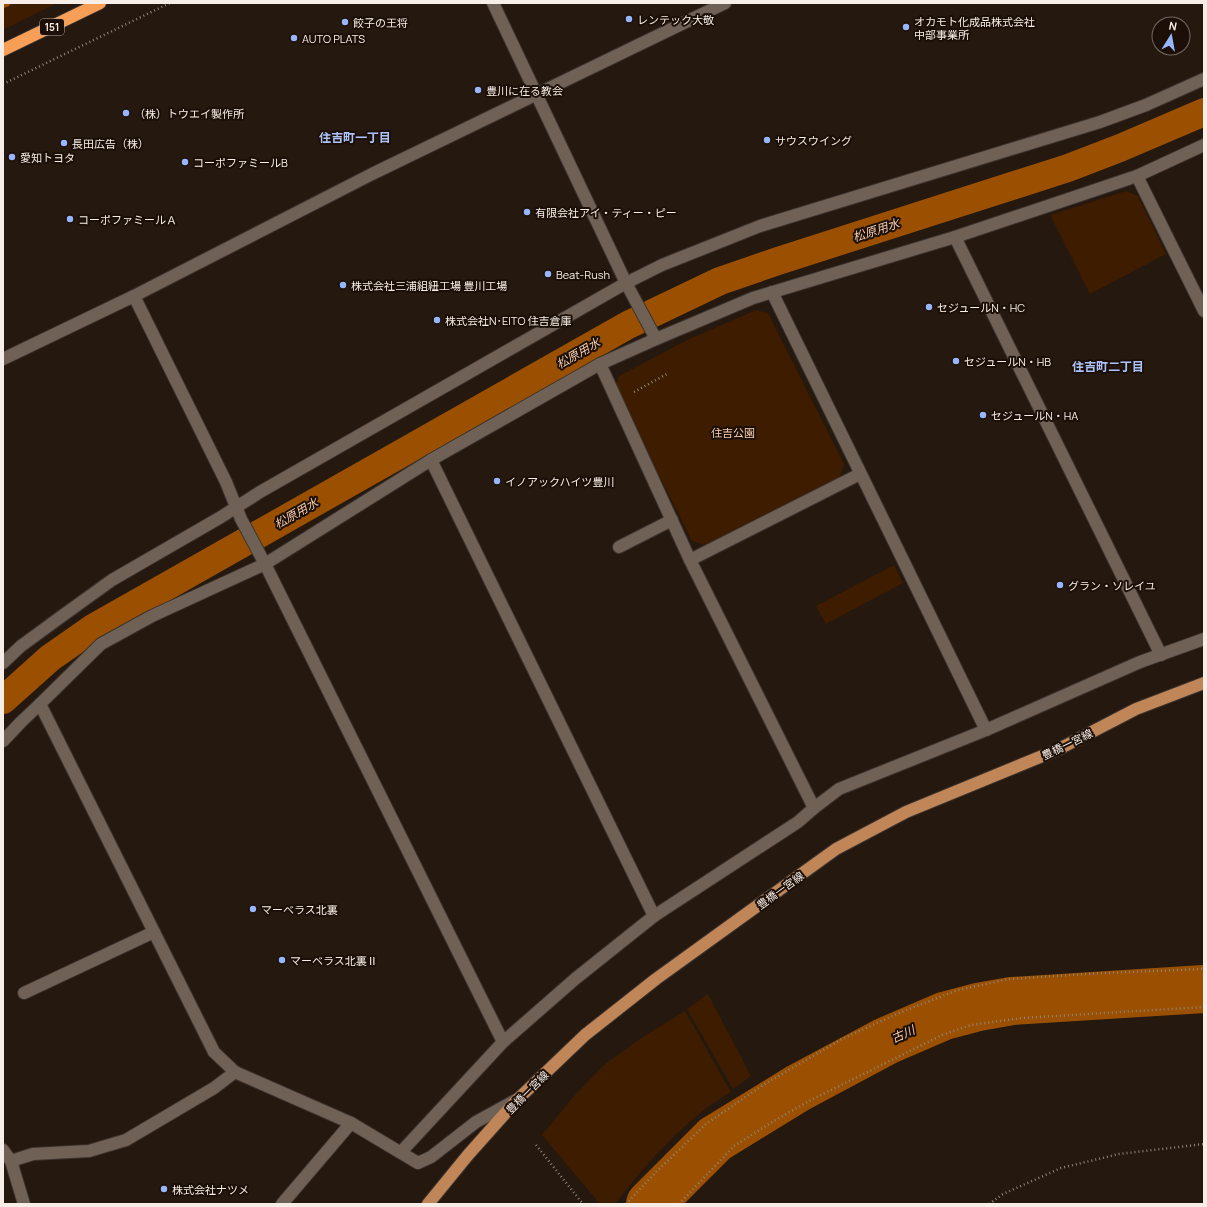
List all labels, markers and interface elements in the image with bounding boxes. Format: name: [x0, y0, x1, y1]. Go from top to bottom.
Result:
place label: レンテック大敬: [637, 12, 714, 27]
marker: レンテック大敬: [624, 14, 634, 24]
place label: オカモト化成品株式会社 中部事業所: [914, 14, 1035, 42]
place label: 餃子の王将: [353, 15, 408, 30]
north arrow: [1151, 16, 1191, 56]
marker: 餃子の王将: [340, 17, 350, 27]
text: N: [1168, 18, 1178, 34]
road number: 151: [40, 19, 64, 35]
marker: オカモト化成品株式会社 中部事業所: [901, 22, 911, 32]
place label: AUTO PLATS: [302, 31, 365, 46]
marker: AUTO PLATS: [289, 33, 299, 43]
place label: 豊川に在る教会: [486, 83, 563, 98]
marker: 豊川に在る教会: [473, 85, 483, 95]
place label: （株）トウエイ製作所: [134, 106, 245, 121]
marker: （株）トウエイ製作所: [121, 108, 131, 118]
district label: 住吉町一丁目: [319, 129, 391, 146]
place label: サウスウイング: [775, 133, 852, 148]
marker: サウスウイング: [762, 135, 772, 145]
place label: 長田広告（株）: [72, 136, 149, 151]
marker: 長田広告（株）: [59, 138, 69, 148]
place label: 愛知トヨタ: [20, 150, 75, 165]
marker: 愛知トヨタ: [7, 152, 17, 162]
place label: コーポファミールB: [193, 155, 288, 170]
marker: コーポファミールB: [180, 157, 190, 167]
place label: 有限会社アイ・ティー・ピー: [535, 205, 677, 220]
marker: 有限会社アイ・ティー・ピー: [522, 207, 532, 217]
place label: コーポファミールＡ: [78, 212, 177, 227]
marker: コーポファミールＡ: [65, 214, 75, 224]
water label: 松原用水: [851, 214, 903, 246]
place label: Beat-Rush: [556, 267, 610, 282]
marker: Beat-Rush: [543, 269, 553, 279]
place label: 株式会社三浦組紐工場 豊川工場: [351, 278, 507, 293]
marker: 株式会社三浦組紐工場 豊川工場: [338, 280, 348, 290]
place label: セジュールN・HC: [937, 300, 1025, 315]
marker: セジュールN・HC: [924, 302, 934, 312]
place label: 株式会社N･EITO 住吉倉庫: [445, 313, 572, 328]
marker: 株式会社N･EITO 住吉倉庫: [432, 315, 442, 325]
water label: 松原用水: [553, 333, 605, 372]
place label: セジュールN・HB: [964, 354, 1051, 369]
marker: セジュールN・HB: [951, 356, 961, 366]
district label: 住吉町二丁目: [1072, 358, 1144, 375]
place label: セジュールN・HA: [991, 408, 1078, 423]
marker: セジュールN・HA: [978, 410, 988, 420]
park label: 住吉公園: [711, 425, 755, 440]
place label: イノアックハイツ豊川: [505, 474, 614, 489]
marker: イノアックハイツ豊川: [492, 476, 502, 486]
water label: 松原用水: [271, 493, 323, 532]
place label: グラン・ソレイユ: [1068, 578, 1156, 593]
marker: グラン・ソレイユ: [1055, 580, 1065, 590]
street label: 豊橋一宮線: [1039, 725, 1095, 763]
street label: 豊橋一宮線: [753, 868, 807, 912]
place label: マーベラス北裏: [261, 902, 338, 917]
marker: マーベラス北裏: [248, 904, 258, 914]
place label: マーベラス北裏Ⅱ: [290, 953, 378, 968]
marker: マーベラス北裏Ⅱ: [277, 955, 287, 965]
water label: 古川: [889, 1021, 919, 1047]
street label: 豊橋一宮線: [502, 1067, 552, 1117]
place label: 株式会社ナツメ: [172, 1182, 249, 1197]
marker: 株式会社ナツメ: [159, 1184, 169, 1194]

